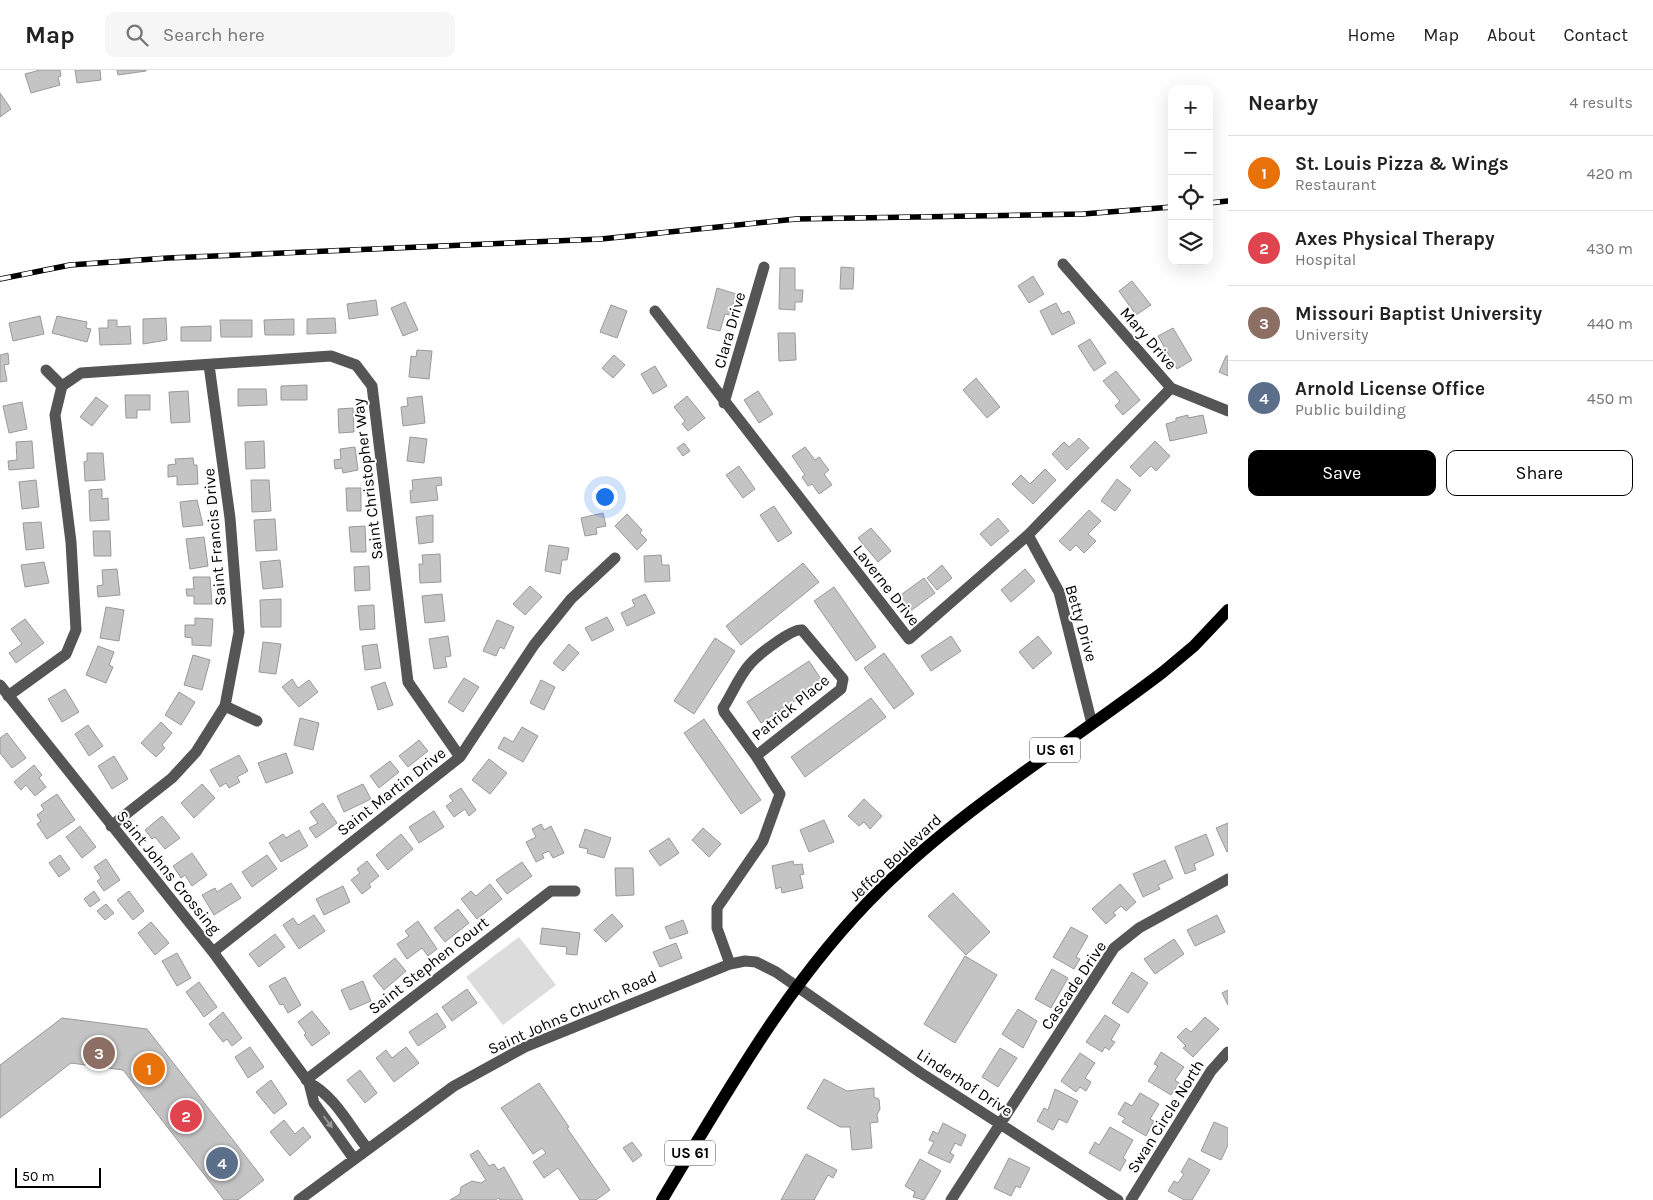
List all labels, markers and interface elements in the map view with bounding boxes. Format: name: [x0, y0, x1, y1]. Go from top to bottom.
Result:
search box: [105, 12, 455, 57]
text: Map: [25, 21, 75, 49]
icon: search: [123, 21, 151, 49]
text: Search here: [163, 24, 265, 46]
text: Home: [1347, 24, 1395, 46]
text: Map: [1423, 24, 1459, 46]
text: About: [1487, 24, 1536, 46]
text: Contact: [1564, 24, 1628, 46]
map controls: [1168, 85, 1213, 265]
button: +: [1168, 85, 1213, 130]
text: Nearby: [1248, 91, 1318, 115]
text: 4 results: [1569, 93, 1633, 112]
button: −: [1168, 130, 1213, 175]
text: St. Louis Pizza & Wings: [1295, 153, 1509, 175]
text: 1: [1261, 164, 1267, 183]
text: 420 m: [1587, 164, 1633, 183]
button: locate: [1168, 175, 1213, 220]
text: Restaurant: [1295, 175, 1376, 194]
button: layers: [1168, 220, 1213, 265]
text: Axes Physical Therapy: [1295, 228, 1495, 250]
text: 2: [1259, 239, 1269, 258]
text: 430 m: [1586, 239, 1633, 258]
text: Hospital: [1295, 250, 1356, 269]
street label: Clara Drive: [709, 290, 749, 371]
street label: Mary Drive: [1116, 303, 1181, 374]
text: Missouri Baptist University: [1295, 303, 1542, 325]
text: 3: [1259, 314, 1269, 333]
text: 440 m: [1587, 314, 1633, 333]
text: University: [1295, 325, 1369, 344]
text: Arnold License Office: [1295, 378, 1485, 400]
text: 4: [1259, 389, 1269, 408]
text: 450 m: [1587, 389, 1633, 408]
street label: Saint Christopher Way: [348, 396, 387, 561]
text: Public building: [1295, 400, 1406, 419]
button: Save: [1248, 450, 1436, 496]
button: Share: [1446, 450, 1633, 496]
street label: Saint Francis Drive: [199, 467, 230, 606]
your location: [592, 484, 618, 510]
street label: Laverne Drive: [849, 541, 924, 630]
street label: Betty Drive: [1062, 583, 1102, 664]
street label: Patrick Place: [748, 670, 833, 744]
road number: US 61: [1030, 738, 1080, 762]
street label: Saint Martin Drive: [333, 743, 449, 840]
street label: Saint Johns Crossing: [113, 806, 224, 938]
street label: Jeffco Boulevard: [845, 810, 945, 905]
street label: Saint Stephen Court: [364, 913, 492, 1018]
street label: Cascade Drive: [1037, 937, 1110, 1033]
street label: Saint Johns Church Road: [485, 967, 660, 1058]
pin: 3: [83, 1034, 115, 1072]
street label: Linderhof Drive: [913, 1044, 1016, 1120]
pin: 1: [133, 1050, 165, 1088]
street label: Swan Circle North: [1123, 1056, 1208, 1176]
pin: 2: [170, 1097, 202, 1135]
one-way arrow: [322, 1115, 333, 1128]
road number: US 61: [665, 1140, 715, 1166]
pin: 4: [206, 1144, 238, 1182]
scale bar: [15, 1165, 101, 1188]
text: 50 m: [22, 1168, 55, 1185]

